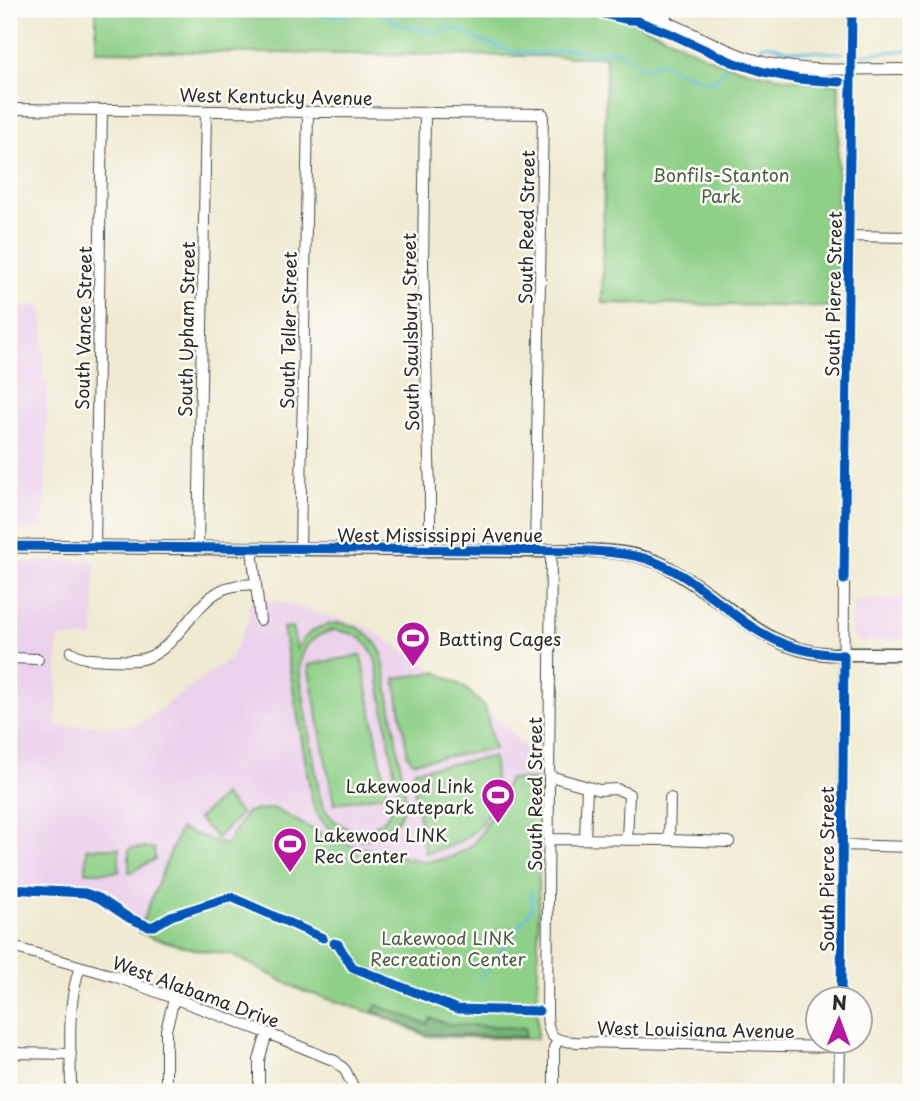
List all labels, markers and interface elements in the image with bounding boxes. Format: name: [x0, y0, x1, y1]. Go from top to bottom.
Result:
street label: West Kentucky Avenue: [179, 81, 373, 111]
street label: South Reed Street: [511, 150, 541, 304]
park label: Bonfils-Stanton Park: [652, 161, 790, 209]
street label: South Pierce Street: [818, 211, 848, 377]
street label: South Saulsbury Street: [395, 233, 425, 431]
street label: South Upham Street: [171, 241, 201, 417]
street label: South Vance Street: [68, 246, 98, 410]
street label: South Teller Street: [273, 251, 303, 409]
street label: West Mississippi Avenue: [337, 521, 543, 548]
sports icon: Batting Cages: [394, 619, 432, 668]
place label: Batting Cages: [438, 625, 561, 652]
street label: South Reed Street: [521, 717, 548, 871]
place label: Lakewood Link Skatepark: [346, 772, 474, 820]
sports icon: Lakewood Link Skatepark: [479, 776, 517, 825]
street label: South Pierce Street: [813, 786, 840, 952]
place label: Lakewood LINK Rec Center: [314, 821, 448, 869]
sports icon: Lakewood LINK Rec Center: [271, 825, 309, 874]
park label: Lakewood LINK Recreation Center: [370, 924, 527, 972]
street label: West Alabama Drive: [109, 948, 283, 1034]
north arrow: [804, 986, 874, 1056]
text: N: [832, 988, 847, 1016]
street label: West Louisiana Avenue: [597, 1014, 795, 1044]

